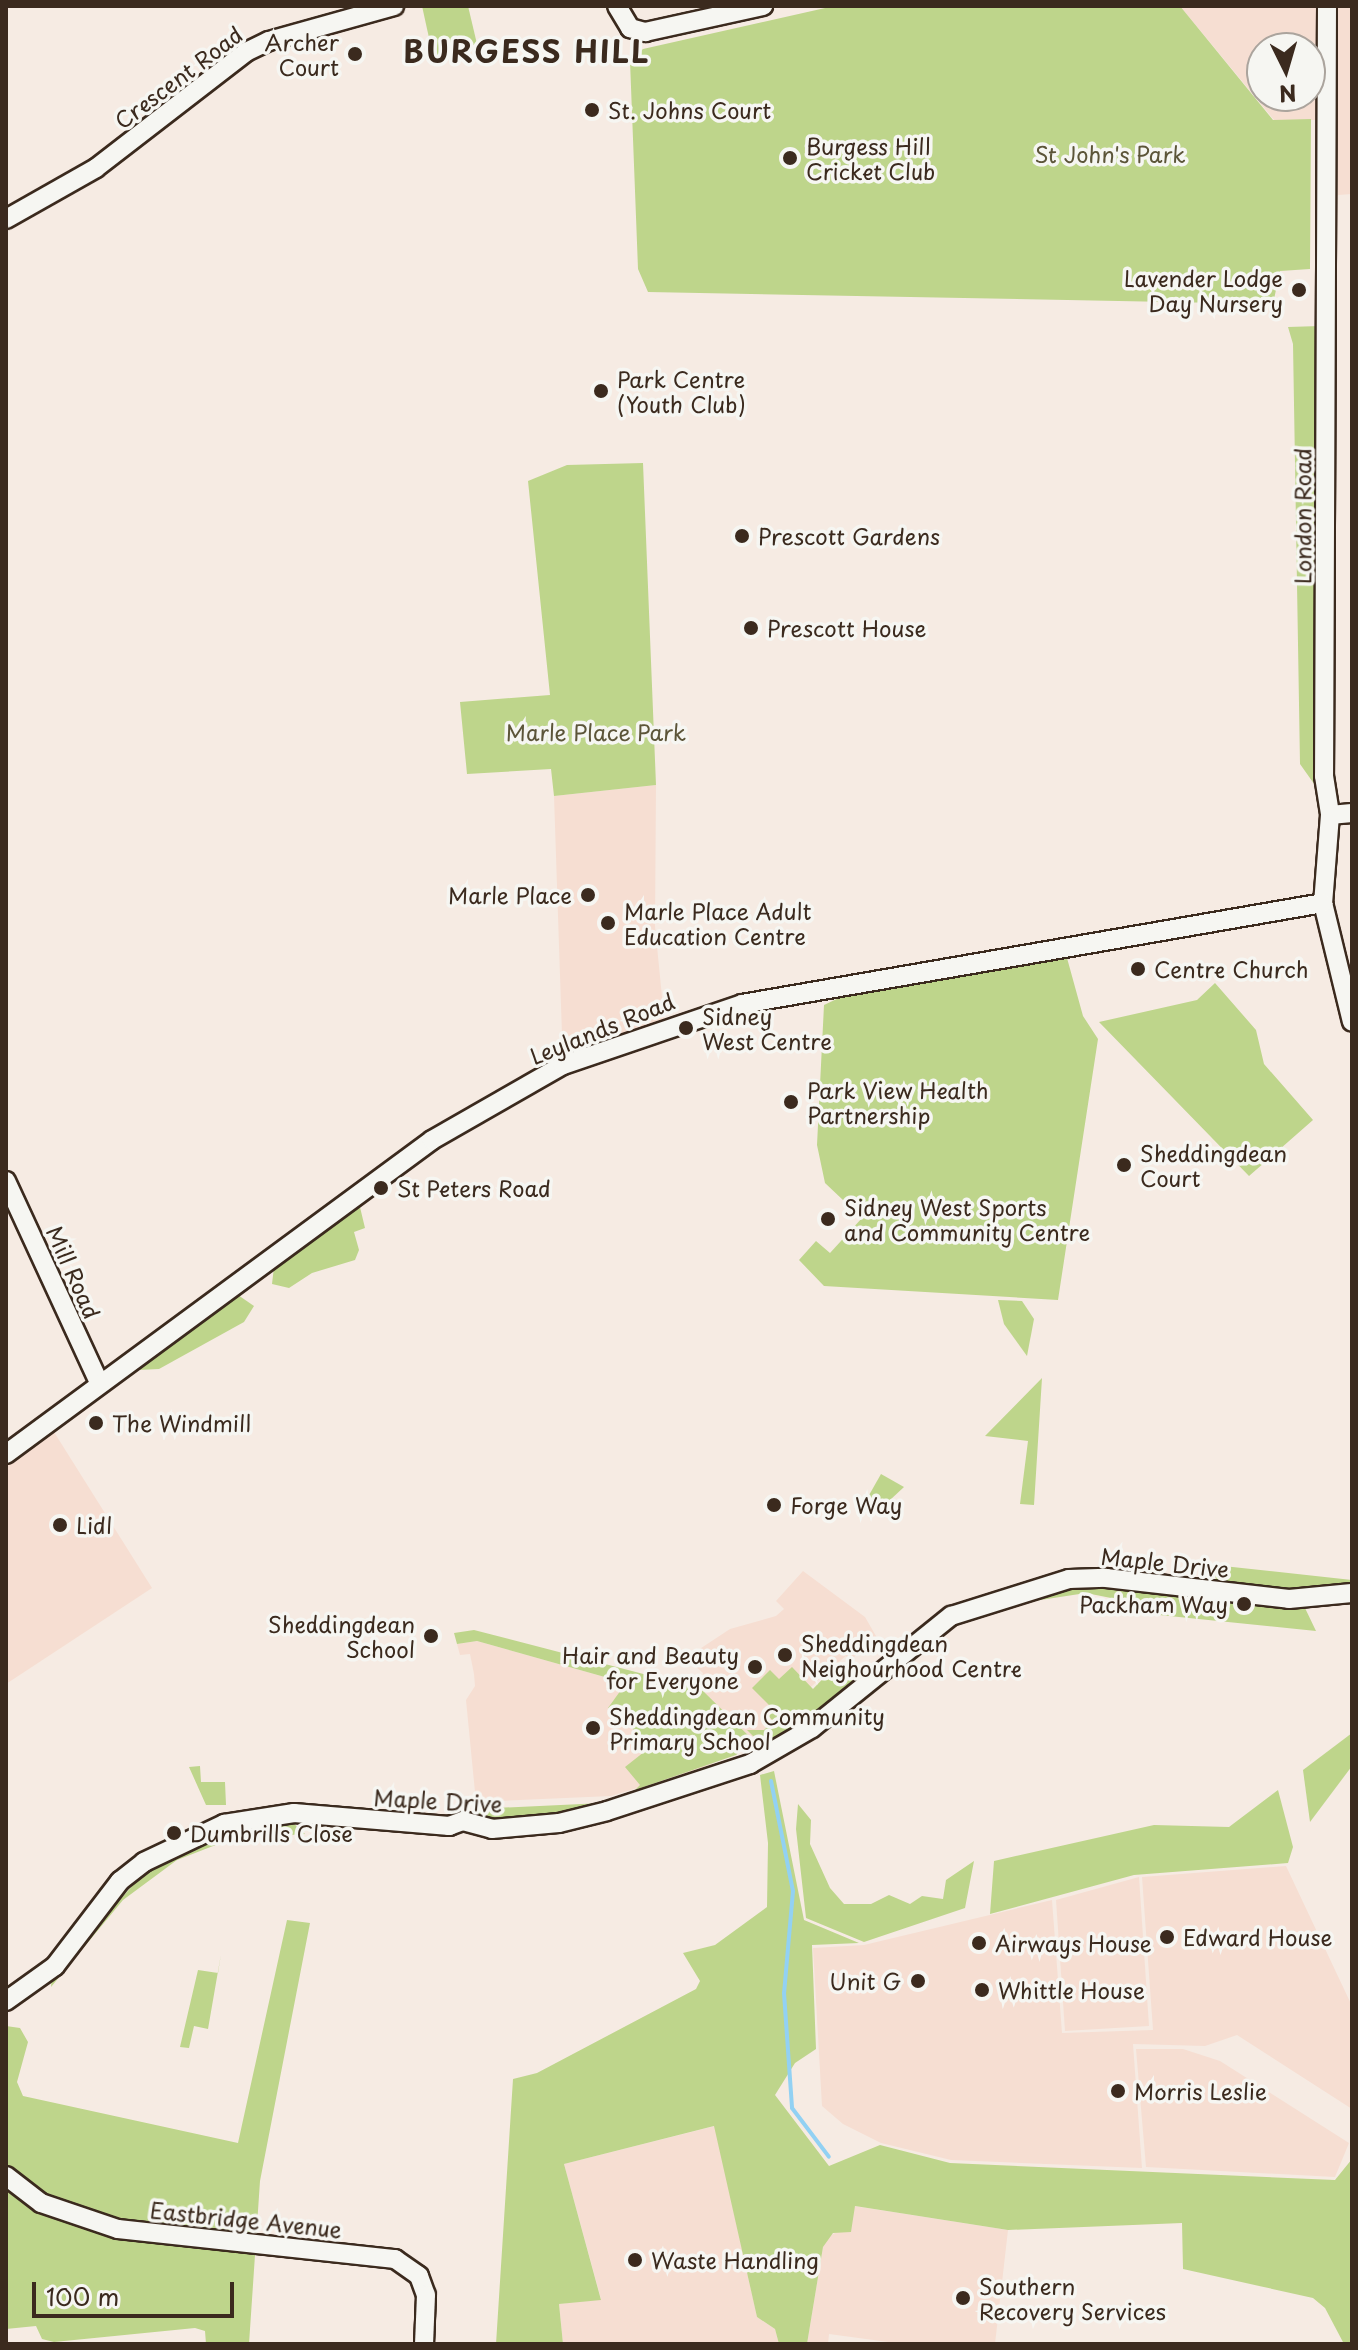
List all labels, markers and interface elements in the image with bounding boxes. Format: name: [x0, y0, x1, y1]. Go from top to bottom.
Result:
street label: Crescent Road: [109, 20, 247, 134]
place label: Archer Court: [265, 28, 339, 80]
north arrow: [1246, 32, 1326, 112]
district label: BURGESS HILL: [402, 33, 652, 69]
marker: Archer Court: [346, 45, 364, 63]
text: N: [1278, 77, 1298, 112]
place label: St. Johns Court: [608, 97, 772, 123]
marker: St. Johns Court: [583, 101, 601, 119]
place label: Burgess Hill Cricket Club: [806, 132, 938, 184]
park label: St John's Park: [1035, 141, 1185, 167]
marker: Burgess Hill Cricket Club: [781, 149, 799, 167]
place label: Lavender Lodge Day Nursery: [1123, 264, 1283, 316]
marker: Lavender Lodge Day Nursery: [1290, 281, 1308, 299]
place label: Park Centre (Youth Club): [617, 365, 746, 416]
marker: Park Centre (Youth Club): [592, 382, 610, 400]
street label: London Road: [1289, 448, 1315, 584]
place label: Prescott Gardens: [758, 523, 940, 549]
marker: Prescott Gardens: [733, 527, 751, 545]
place label: Prescott House: [767, 615, 926, 641]
marker: Prescott House: [742, 619, 760, 637]
park label: Marle Place Park: [505, 719, 687, 745]
place label: Marle Place: [446, 882, 572, 908]
marker: Marle Place: [579, 886, 597, 904]
place label: Marle Place Adult Education Centre: [624, 897, 813, 948]
marker: Marle Place Adult Education Centre: [599, 914, 617, 932]
place label: Centre Church: [1154, 956, 1309, 982]
marker: Centre Church: [1129, 960, 1147, 978]
street label: Leylands Road: [527, 987, 677, 1069]
place label: Sidney West Centre: [702, 1002, 833, 1054]
marker: Sidney West Centre: [677, 1019, 695, 1037]
place label: Park View Health Partnership: [807, 1076, 991, 1128]
marker: Park View Health Partnership: [782, 1093, 800, 1111]
place label: Sheddingdean Court: [1140, 1139, 1287, 1190]
marker: Sheddingdean Court: [1115, 1156, 1133, 1174]
place label: St Peters Road: [397, 1175, 552, 1201]
marker: St Peters Road: [372, 1179, 390, 1197]
place label: Sidney West Sports and Community Centre: [844, 1193, 1093, 1244]
marker: Sidney West Sports and Community Centre: [819, 1210, 837, 1228]
street label: Mill Road: [42, 1221, 106, 1323]
place label: The Windmill: [112, 1410, 252, 1436]
marker: The Windmill: [87, 1414, 105, 1432]
place label: Forge Way: [790, 1492, 902, 1518]
marker: Forge Way: [765, 1496, 783, 1514]
place label: Lidl: [76, 1512, 112, 1538]
marker: Lidl: [51, 1516, 69, 1534]
street label: Maple Drive: [1100, 1542, 1230, 1582]
place label: Packham Way: [1079, 1591, 1228, 1617]
marker: Packham Way: [1235, 1595, 1253, 1613]
place label: Sheddingdean School: [268, 1610, 415, 1662]
marker: Sheddingdean School: [422, 1627, 440, 1645]
place label: Sheddingdean Neighourhood Centre: [801, 1629, 1023, 1680]
place label: Hair and Beauty for Everyone: [561, 1641, 739, 1692]
marker: Sheddingdean Neighourhood Centre: [776, 1646, 794, 1664]
marker: Hair and Beauty for Everyone: [746, 1658, 764, 1676]
place label: Sheddingdean Community Primary School: [609, 1702, 885, 1754]
marker: Sheddingdean Community Primary School: [584, 1719, 602, 1737]
street label: Maple Drive: [373, 1783, 503, 1817]
place label: Dumbrills Close: [190, 1820, 354, 1846]
marker: Dumbrills Close: [165, 1824, 183, 1842]
place label: Edward House: [1183, 1924, 1334, 1950]
marker: Edward House: [1158, 1928, 1176, 1946]
place label: Airways House: [995, 1930, 1153, 1956]
marker: Airways House: [970, 1934, 988, 1952]
place label: Unit G: [831, 1968, 902, 1994]
marker: Unit G: [909, 1972, 927, 1990]
place label: Whittle House: [998, 1977, 1147, 2003]
marker: Whittle House: [973, 1981, 991, 1999]
place label: Morris Leslie: [1134, 2078, 1266, 2104]
marker: Morris Leslie: [1109, 2082, 1127, 2100]
street label: Eastbridge Avenue: [149, 2196, 343, 2242]
place label: Waste Handling: [651, 2247, 819, 2273]
marker: Waste Handling: [626, 2251, 644, 2269]
scale bar: [36, 2266, 238, 2316]
place label: Southern Recovery Services: [979, 2272, 1165, 2324]
text: 100 m: [46, 2278, 119, 2314]
marker: Southern Recovery Services: [954, 2289, 972, 2307]

